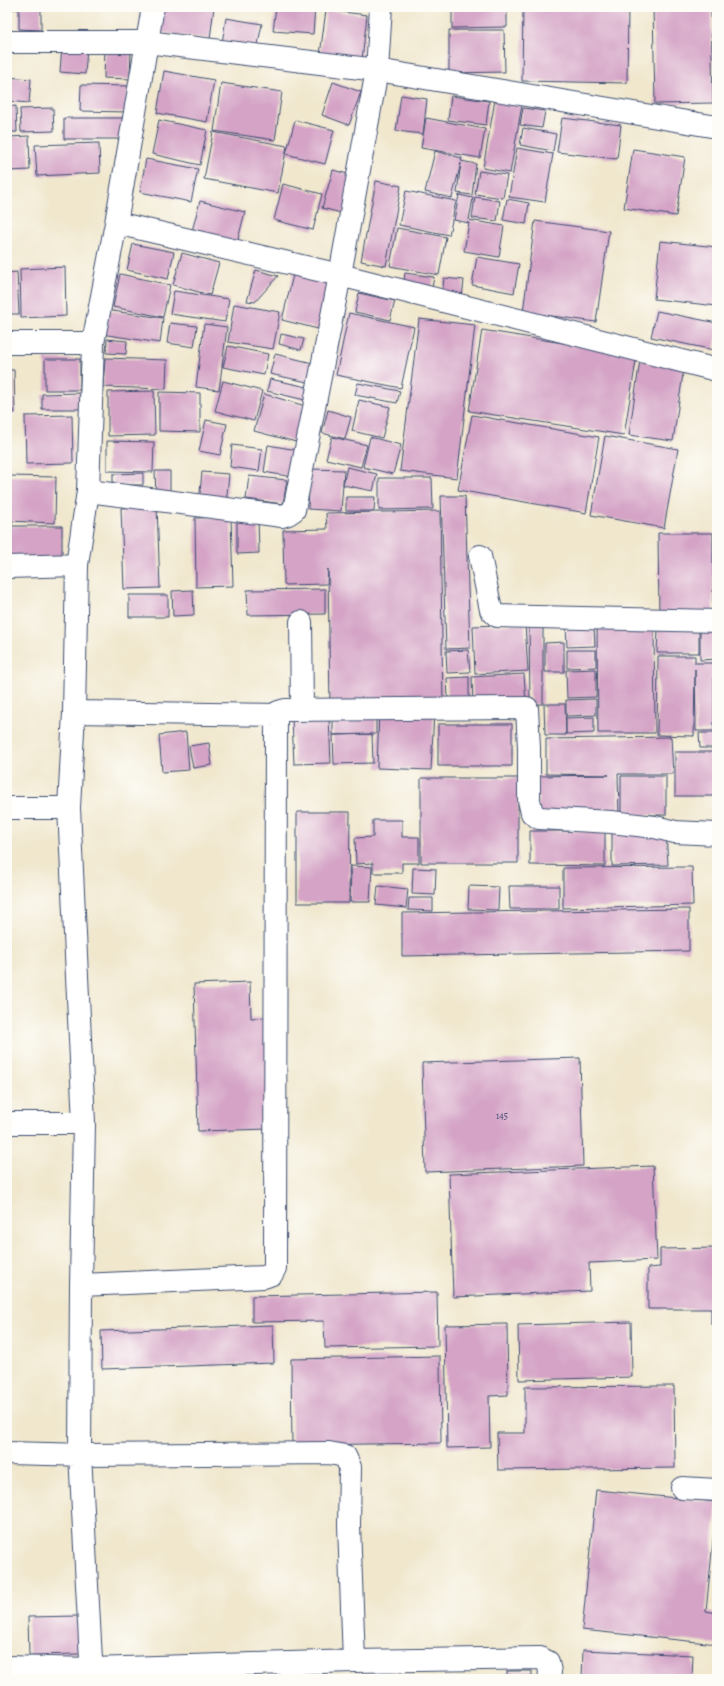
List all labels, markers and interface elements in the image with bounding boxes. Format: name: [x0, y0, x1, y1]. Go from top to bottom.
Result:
house number: 145: [496, 1109, 508, 1122]

